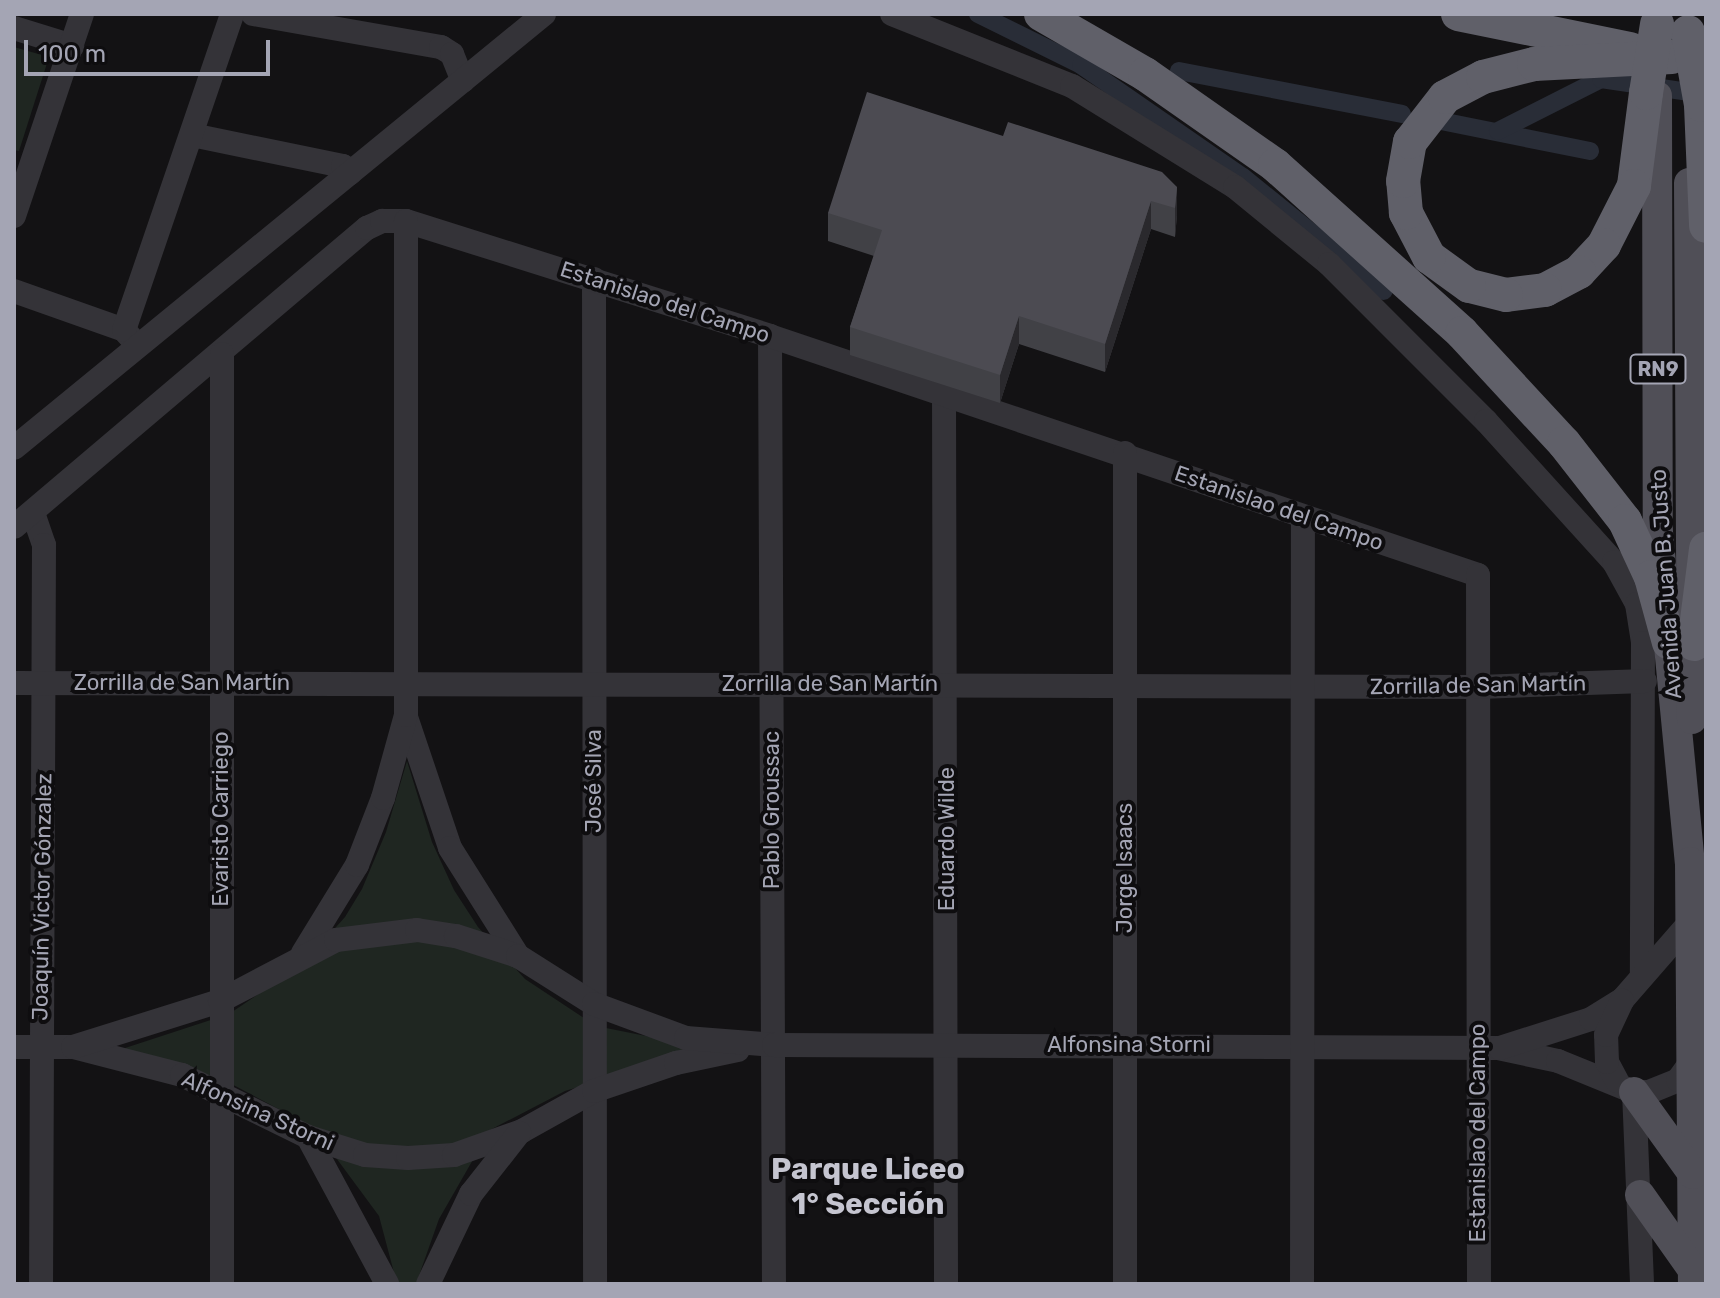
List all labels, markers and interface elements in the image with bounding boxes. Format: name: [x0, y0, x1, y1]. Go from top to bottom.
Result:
scale bar: [28, 24, 274, 74]
text: 100 m: [38, 40, 106, 68]
street label: Estanislao del Campo: [557, 256, 773, 348]
road number: RN9: [1628, 353, 1688, 385]
street label: Estanislao del Campo: [1171, 460, 1387, 556]
street label: Avenida Juan B. Justo: [1645, 468, 1687, 700]
street label: Zorrilla de San Martín: [74, 670, 290, 696]
street label: Zorrilla de San Martín: [1370, 670, 1586, 700]
street label: Zorrilla de San Martín: [722, 671, 938, 697]
street label: José Silva: [581, 729, 607, 833]
street label: Evaristo Carriego: [208, 731, 234, 907]
street label: Pablo Groussac: [759, 731, 785, 889]
street label: Eduardo Wilde: [934, 767, 960, 911]
street label: Joaquín Victor Gónzalez: [27, 772, 57, 1022]
street label: Jorge Isaacs: [1112, 803, 1138, 933]
street label: Estanislao del Campo: [1465, 1024, 1491, 1242]
street label: Alfonsina Storni: [1047, 1032, 1211, 1058]
street label: Alfonsina Storni: [178, 1066, 338, 1156]
district label: Parque Liceo 1° Sección: [771, 1151, 965, 1222]

